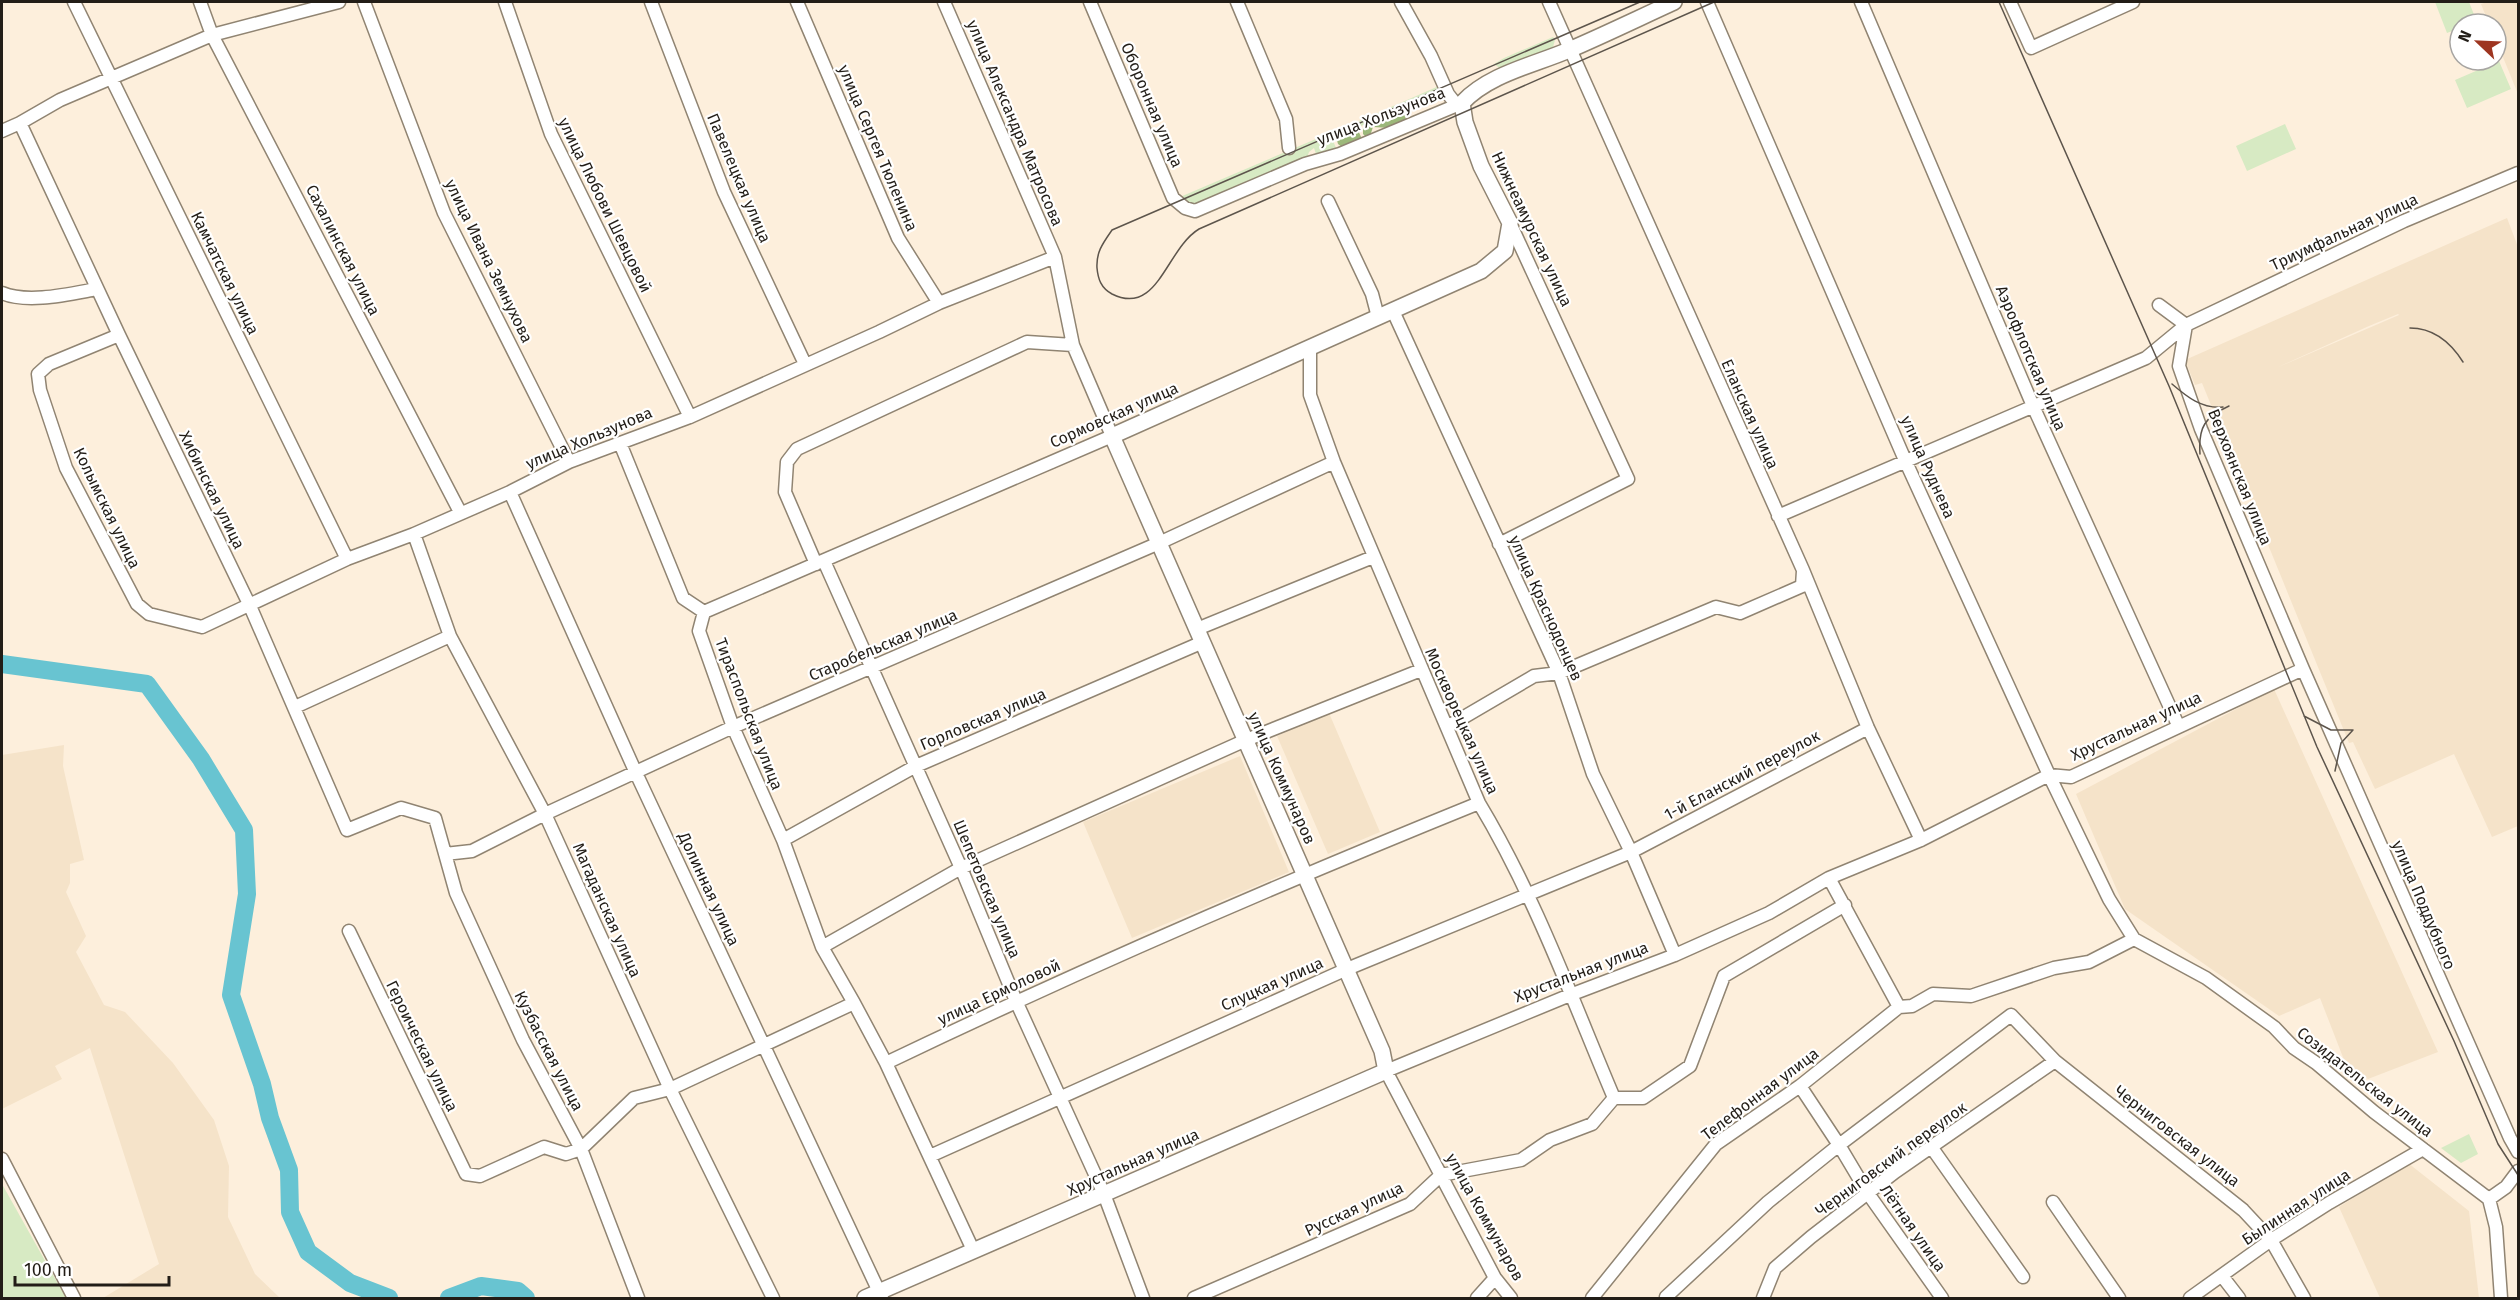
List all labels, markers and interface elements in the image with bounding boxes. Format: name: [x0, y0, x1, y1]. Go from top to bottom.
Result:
north arrow: [2448, 12, 2508, 72]
street label: улица Александра Матросова: [963, 17, 1067, 229]
text: N: [2454, 28, 2475, 45]
street label: Оборонная улица: [1117, 40, 1187, 170]
street label: улица Сергея Тюленина: [834, 62, 922, 234]
street label: улица Хользунова: [1314, 83, 1448, 149]
street label: Павелецкая улица: [703, 110, 775, 246]
street label: улица Любови Шевцовой: [554, 114, 656, 296]
street label: Нижнеамурская улица: [1488, 148, 1576, 310]
street label: улица Ивана Земнухова: [441, 176, 537, 346]
street label: Сахалинская улица: [302, 181, 384, 319]
street label: Триумфальная улица: [2267, 189, 2421, 275]
street label: Камчатская улица: [187, 208, 263, 338]
street label: Аэрофлотская улица: [1992, 283, 2070, 433]
street label: Еланская улица: [1717, 356, 1783, 472]
street label: Сормовская улица: [1047, 378, 1181, 452]
street label: улица Хользунова: [523, 403, 655, 473]
street label: Верхоянская улица: [2204, 406, 2276, 548]
street label: улица Руднева: [1897, 413, 1959, 521]
street label: Хибинская улица: [175, 428, 249, 552]
street label: Колымская улица: [69, 444, 145, 572]
street label: улица Краснодонцев: [1505, 532, 1587, 684]
street label: Старобельская улица: [806, 605, 960, 685]
street label: Тираспольская улица: [711, 635, 787, 793]
street label: Москворецкая улица: [1421, 645, 1503, 797]
street label: Горловская улица: [917, 684, 1049, 754]
street label: Хрустальная улица: [2068, 687, 2204, 765]
street label: улица Коммунаров: [1244, 709, 1320, 847]
street label: 1-й Еланский переулок: [1661, 726, 1824, 824]
street label: Шепетовская улица: [949, 817, 1025, 961]
street label: Долинная улица: [674, 828, 744, 949]
street label: улица Поддубного: [2388, 838, 2460, 972]
street label: Магаданская улица: [569, 840, 645, 980]
street label: Хрустальная улица: [1511, 938, 1651, 1006]
street label: Слуцкая улица: [1218, 953, 1326, 1015]
street label: улица Ермоловой: [935, 955, 1063, 1029]
street label: Героическая улица: [382, 977, 462, 1115]
street label: Кузбасская улица: [511, 988, 587, 1114]
street label: Созидательская улица: [2293, 1023, 2437, 1141]
street label: Телефонная улица: [1698, 1044, 1822, 1144]
street label: Черниговская улица: [2111, 1081, 2243, 1191]
street label: Черниговский переулок: [1812, 1097, 1971, 1220]
street label: Хрустальная улица: [1064, 1124, 1202, 1200]
street label: улица Коммунаров: [1442, 1150, 1528, 1284]
street label: Былинная улица: [2238, 1165, 2354, 1249]
street label: Русская улица: [1302, 1178, 1406, 1240]
street label: Лётная улица: [1876, 1181, 1950, 1275]
scale bar: [15, 1249, 170, 1287]
text: 100 m: [24, 1259, 72, 1281]

